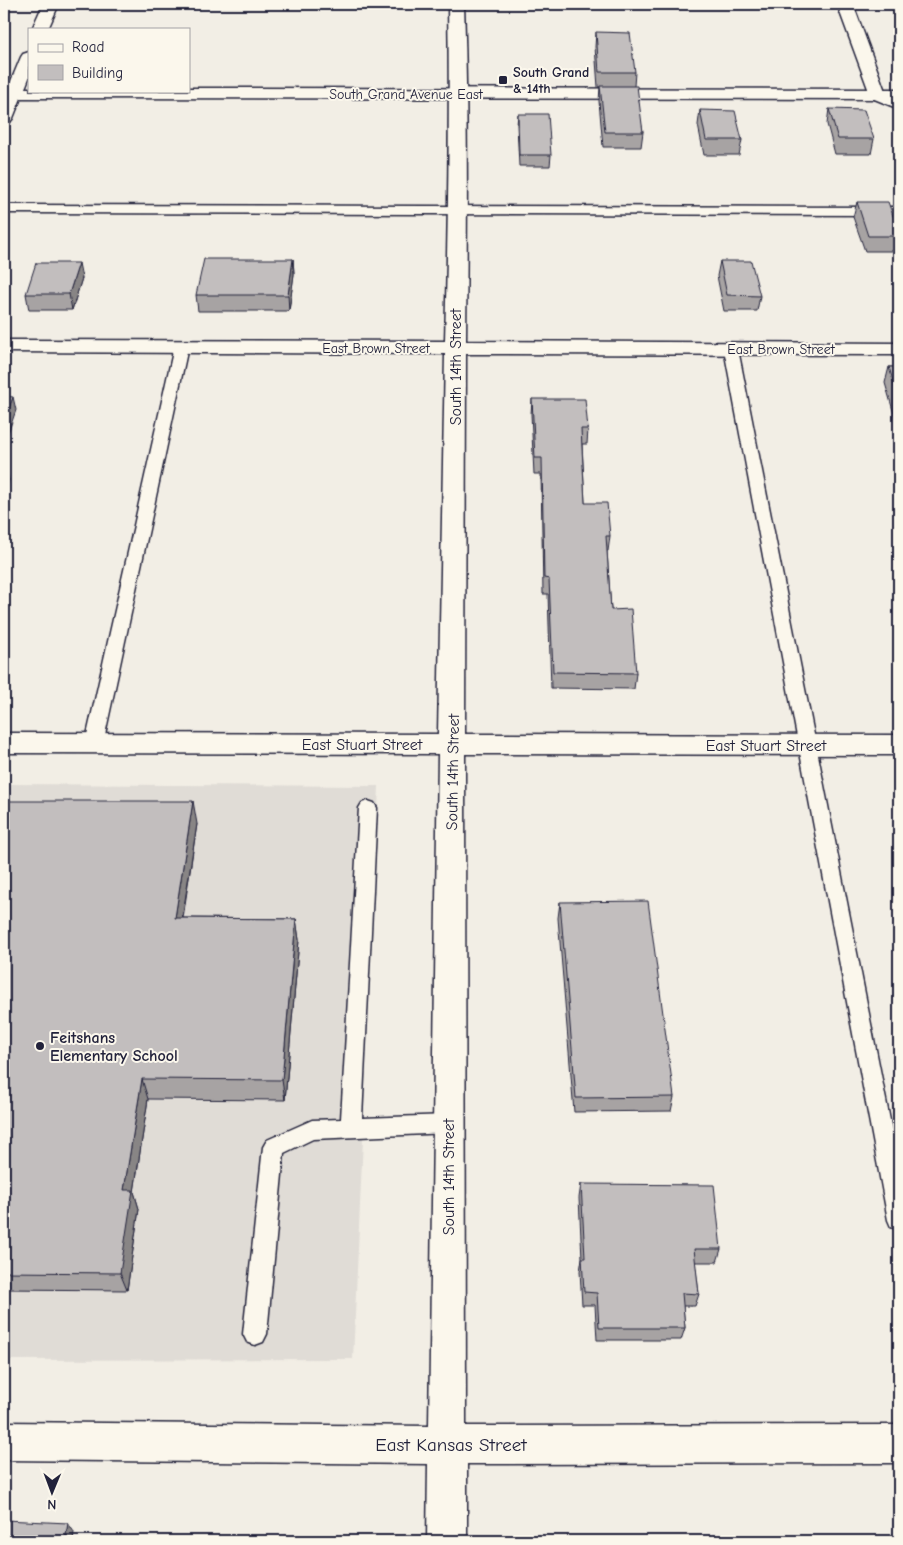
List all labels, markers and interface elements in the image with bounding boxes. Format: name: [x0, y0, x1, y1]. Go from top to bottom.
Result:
legend: [28, 28, 190, 92]
text: Road: [72, 38, 104, 56]
text: Building: [72, 64, 123, 82]
place label: South Grand & 14th: [513, 64, 589, 97]
marker: South Grand & 14th: [497, 74, 509, 86]
street label: South Grand Avenue East: [329, 86, 484, 103]
street label: South 14th Street: [447, 308, 465, 425]
street label: East Brown Street: [322, 340, 431, 357]
street label: East Brown Street: [727, 341, 836, 358]
street label: South 14th Street: [443, 713, 463, 830]
street label: East Stuart Street: [302, 736, 423, 754]
street label: East Stuart Street: [706, 737, 827, 755]
place label: Feitshans Elementary School: [50, 1029, 178, 1065]
marker: Feitshans Elementary School: [34, 1040, 46, 1052]
street label: South 14th Street: [440, 1118, 458, 1235]
street label: East Kansas Street: [375, 1434, 527, 1456]
north arrow: [28, 1468, 78, 1518]
text: N: [47, 1496, 56, 1513]

